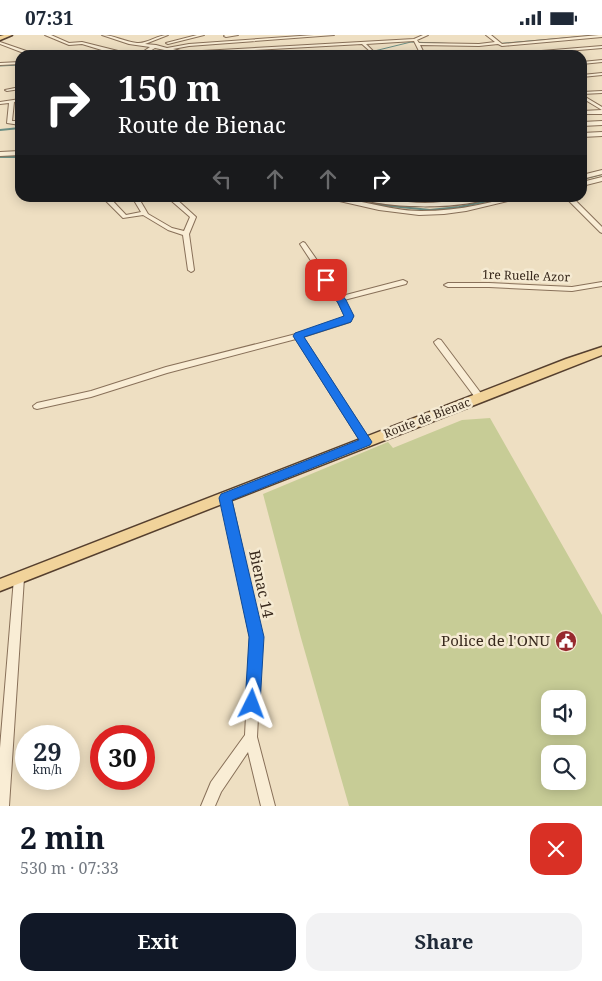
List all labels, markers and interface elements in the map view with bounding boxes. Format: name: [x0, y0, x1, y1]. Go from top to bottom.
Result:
text: 07:31: [25, 5, 74, 31]
text: 150 m: [118, 64, 221, 111]
icon: right: [35, 70, 100, 135]
text: Route de Bienac: [118, 109, 286, 139]
icon: left: [208, 165, 236, 193]
icon: ahead: [261, 165, 289, 193]
icon: ahead: [314, 165, 342, 193]
icon: right: [367, 165, 395, 193]
pin: [305, 259, 347, 301]
street label: 1re Ruelle Azor: [482, 265, 571, 286]
icon: arrive: [312, 266, 340, 294]
street label: Route de Bienac: [381, 393, 473, 442]
street label: Bienac 14: [245, 548, 279, 620]
public building icon: Police de l'ONU: [554, 629, 578, 653]
place label: Police de l'ONU: [441, 630, 550, 650]
position arrow: [225, 677, 277, 729]
map controls: [541, 690, 586, 790]
button: sound: [541, 690, 586, 735]
speed limit sign: 30: [90, 725, 155, 790]
text: 29: [33, 734, 62, 768]
button: search: [541, 745, 586, 790]
text: km/h: [33, 761, 62, 778]
text: 2 min: [20, 817, 105, 858]
button: close: [530, 823, 582, 875]
text: 530 m · 07:33: [20, 857, 119, 879]
button: Exit: [20, 913, 296, 971]
button: Share: [306, 913, 582, 971]

